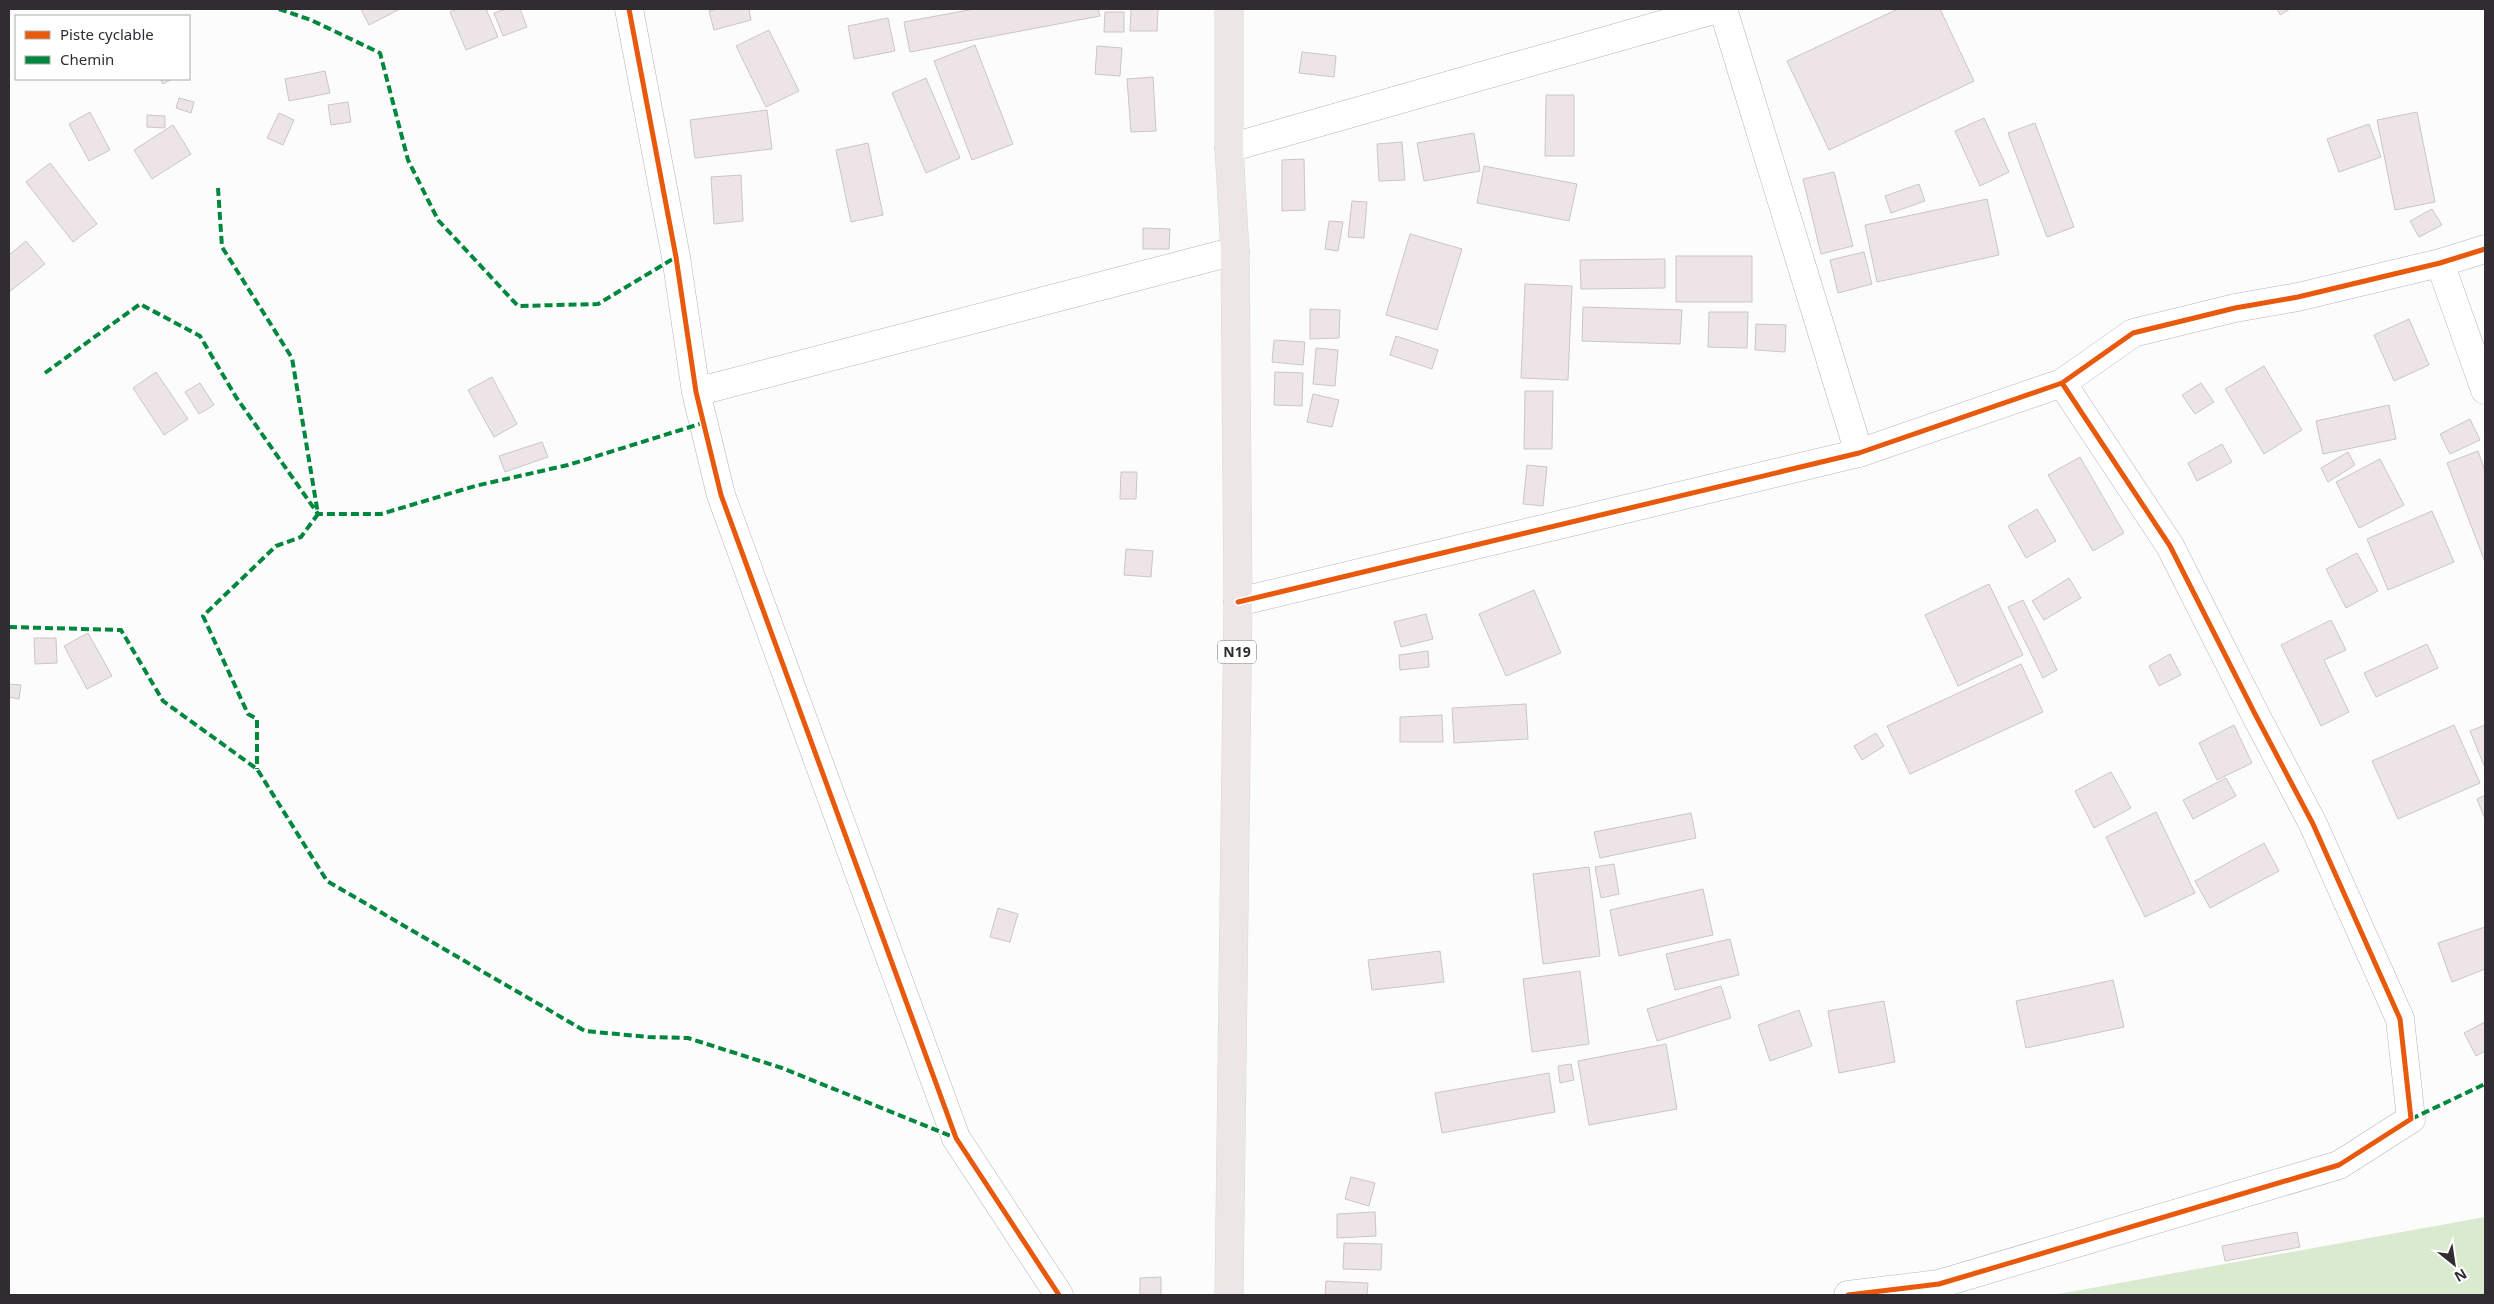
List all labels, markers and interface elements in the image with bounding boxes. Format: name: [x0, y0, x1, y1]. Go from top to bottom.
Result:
legend: [15, 15, 190, 80]
text: Piste cyclable: [60, 24, 154, 44]
text: Chemin: [60, 49, 114, 69]
road number: N19: [1218, 640, 1256, 664]
north arrow: [2429, 1239, 2479, 1289]
text: N: [2451, 1265, 2470, 1287]

